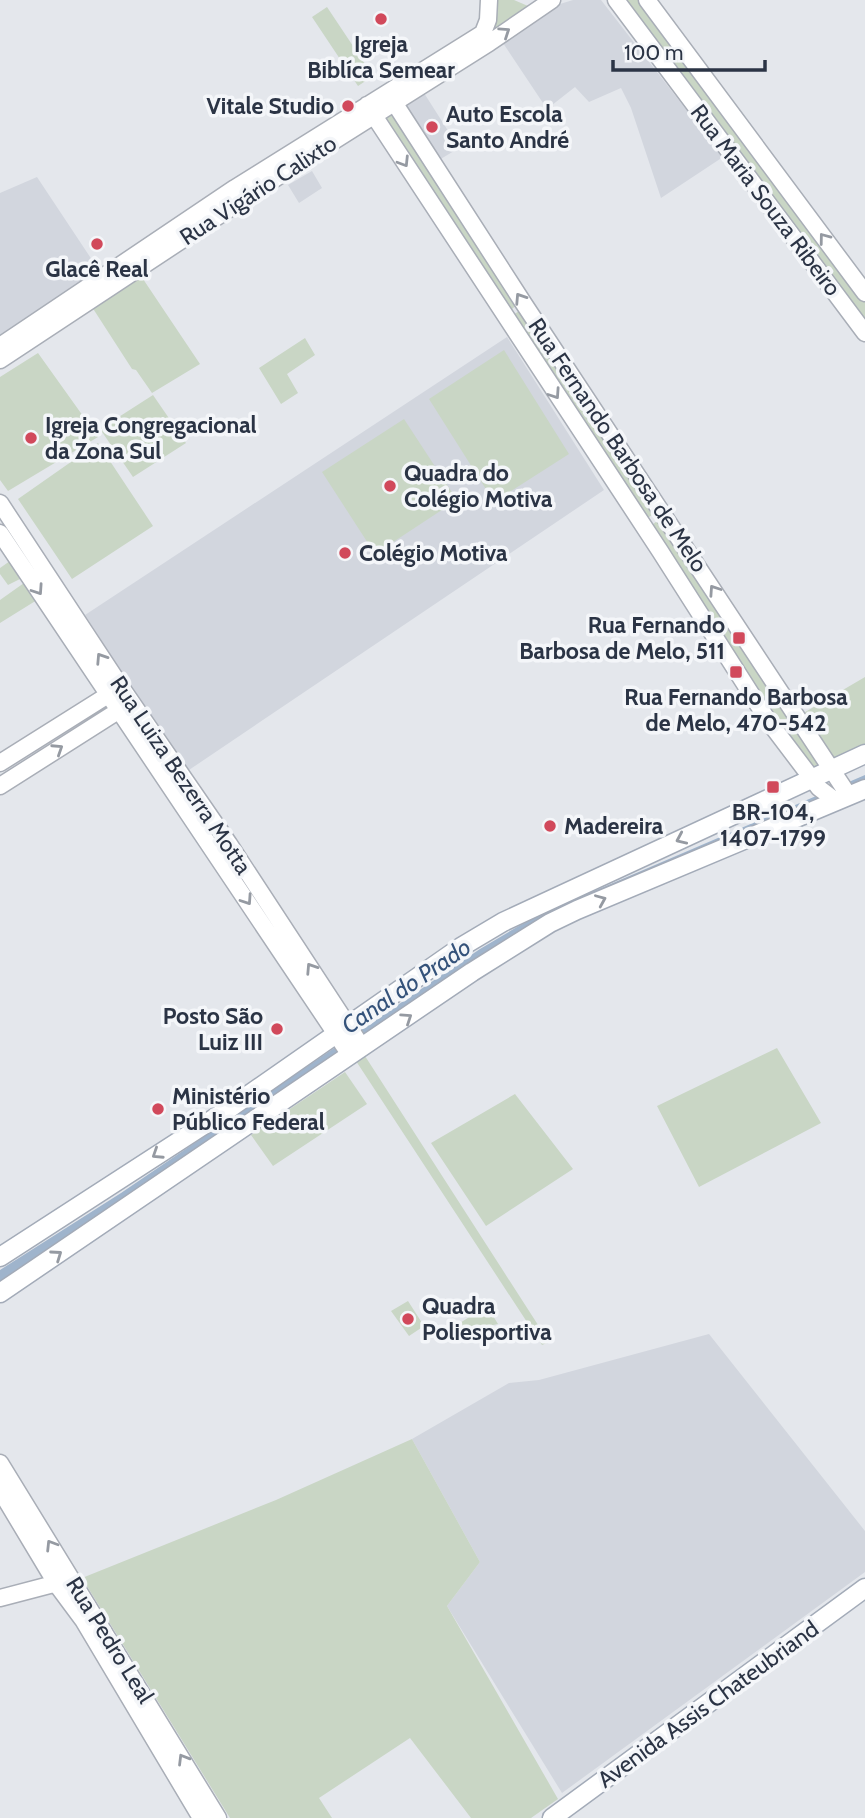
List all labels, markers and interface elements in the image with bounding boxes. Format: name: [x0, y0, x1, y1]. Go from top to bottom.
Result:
marker: Igreja Biblíca Semear: [373, 11, 389, 27]
one-way arrow: [497, 28, 510, 40]
scale bar: [613, 28, 765, 72]
place label: Igreja Biblíca Semear: [307, 30, 455, 84]
text: 100 m: [624, 40, 683, 65]
place label: Vitale Studio: [207, 92, 334, 120]
marker: Vitale Studio: [340, 98, 356, 114]
street label: Rua Maria Souza Ribeiro: [685, 99, 847, 301]
place label: Auto Escola Santo André: [446, 100, 569, 154]
marker: Auto Escola Santo André: [424, 119, 440, 135]
street label: Rua Vigário Calixto: [174, 129, 342, 251]
one-way arrow: [396, 155, 409, 168]
one-way arrow: [820, 234, 833, 246]
marker: Glacê Real: [89, 236, 105, 252]
place label: Glacê Real: [45, 255, 149, 283]
one-way arrow: [516, 293, 529, 306]
street label: Rua Fernando Barbosa de Melo: [522, 313, 714, 577]
one-way arrow: [547, 386, 560, 399]
place label: Igreja Congregacional da Zona Sul: [45, 411, 257, 465]
marker: Igreja Congregacional da Zona Sul: [23, 430, 39, 446]
place label: Quadra do Colégio Motiva: [404, 459, 553, 513]
marker: Quadra do Colégio Motiva: [382, 478, 398, 494]
place label: Colégio Motiva: [359, 539, 508, 567]
marker: Colégio Motiva: [337, 545, 353, 561]
one-way arrow: [29, 582, 42, 595]
one-way arrow: [710, 585, 722, 598]
place label: Rua Fernando Barbosa de Melo, 511: [519, 611, 725, 665]
marker: Rua Fernando Barbosa de Melo, 511: [731, 630, 747, 646]
one-way arrow: [97, 653, 110, 666]
marker: Rua Fernando Barbosa de Melo, 470-542: [728, 664, 744, 680]
street label: Rua Luiza Bezerra Motta: [104, 671, 258, 879]
place label: Rua Fernando Barbosa de Melo, 470-542: [624, 683, 848, 737]
one-way arrow: [50, 745, 63, 758]
marker: BR-104, 1407-1799: [765, 779, 781, 795]
place label: BR-104, 1407-1799: [720, 798, 826, 852]
place label: Madereira: [564, 812, 664, 840]
marker: Madereira: [542, 818, 558, 834]
one-way arrow: [676, 831, 688, 845]
one-way arrow: [239, 892, 251, 905]
one-way arrow: [593, 894, 606, 908]
water label: Canal do Prado: [336, 932, 476, 1040]
one-way arrow: [307, 963, 319, 976]
place label: Posto São Luiz III: [163, 1002, 263, 1056]
one-way arrow: [399, 1013, 412, 1026]
marker: Posto São Luiz III: [269, 1021, 285, 1037]
place label: Ministério Público Federal: [172, 1082, 325, 1136]
marker: Ministério Público Federal: [150, 1101, 166, 1117]
one-way arrow: [152, 1146, 165, 1159]
one-way arrow: [49, 1251, 62, 1263]
place label: Quadra Poliesportiva: [422, 1292, 552, 1346]
marker: Quadra Poliesportiva: [400, 1311, 416, 1327]
one-way arrow: [46, 1540, 59, 1553]
street label: Rua Pedro Leal: [60, 1572, 160, 1709]
street label: Avenida Assis Chateubriand: [592, 1614, 824, 1794]
one-way arrow: [178, 1754, 191, 1767]

